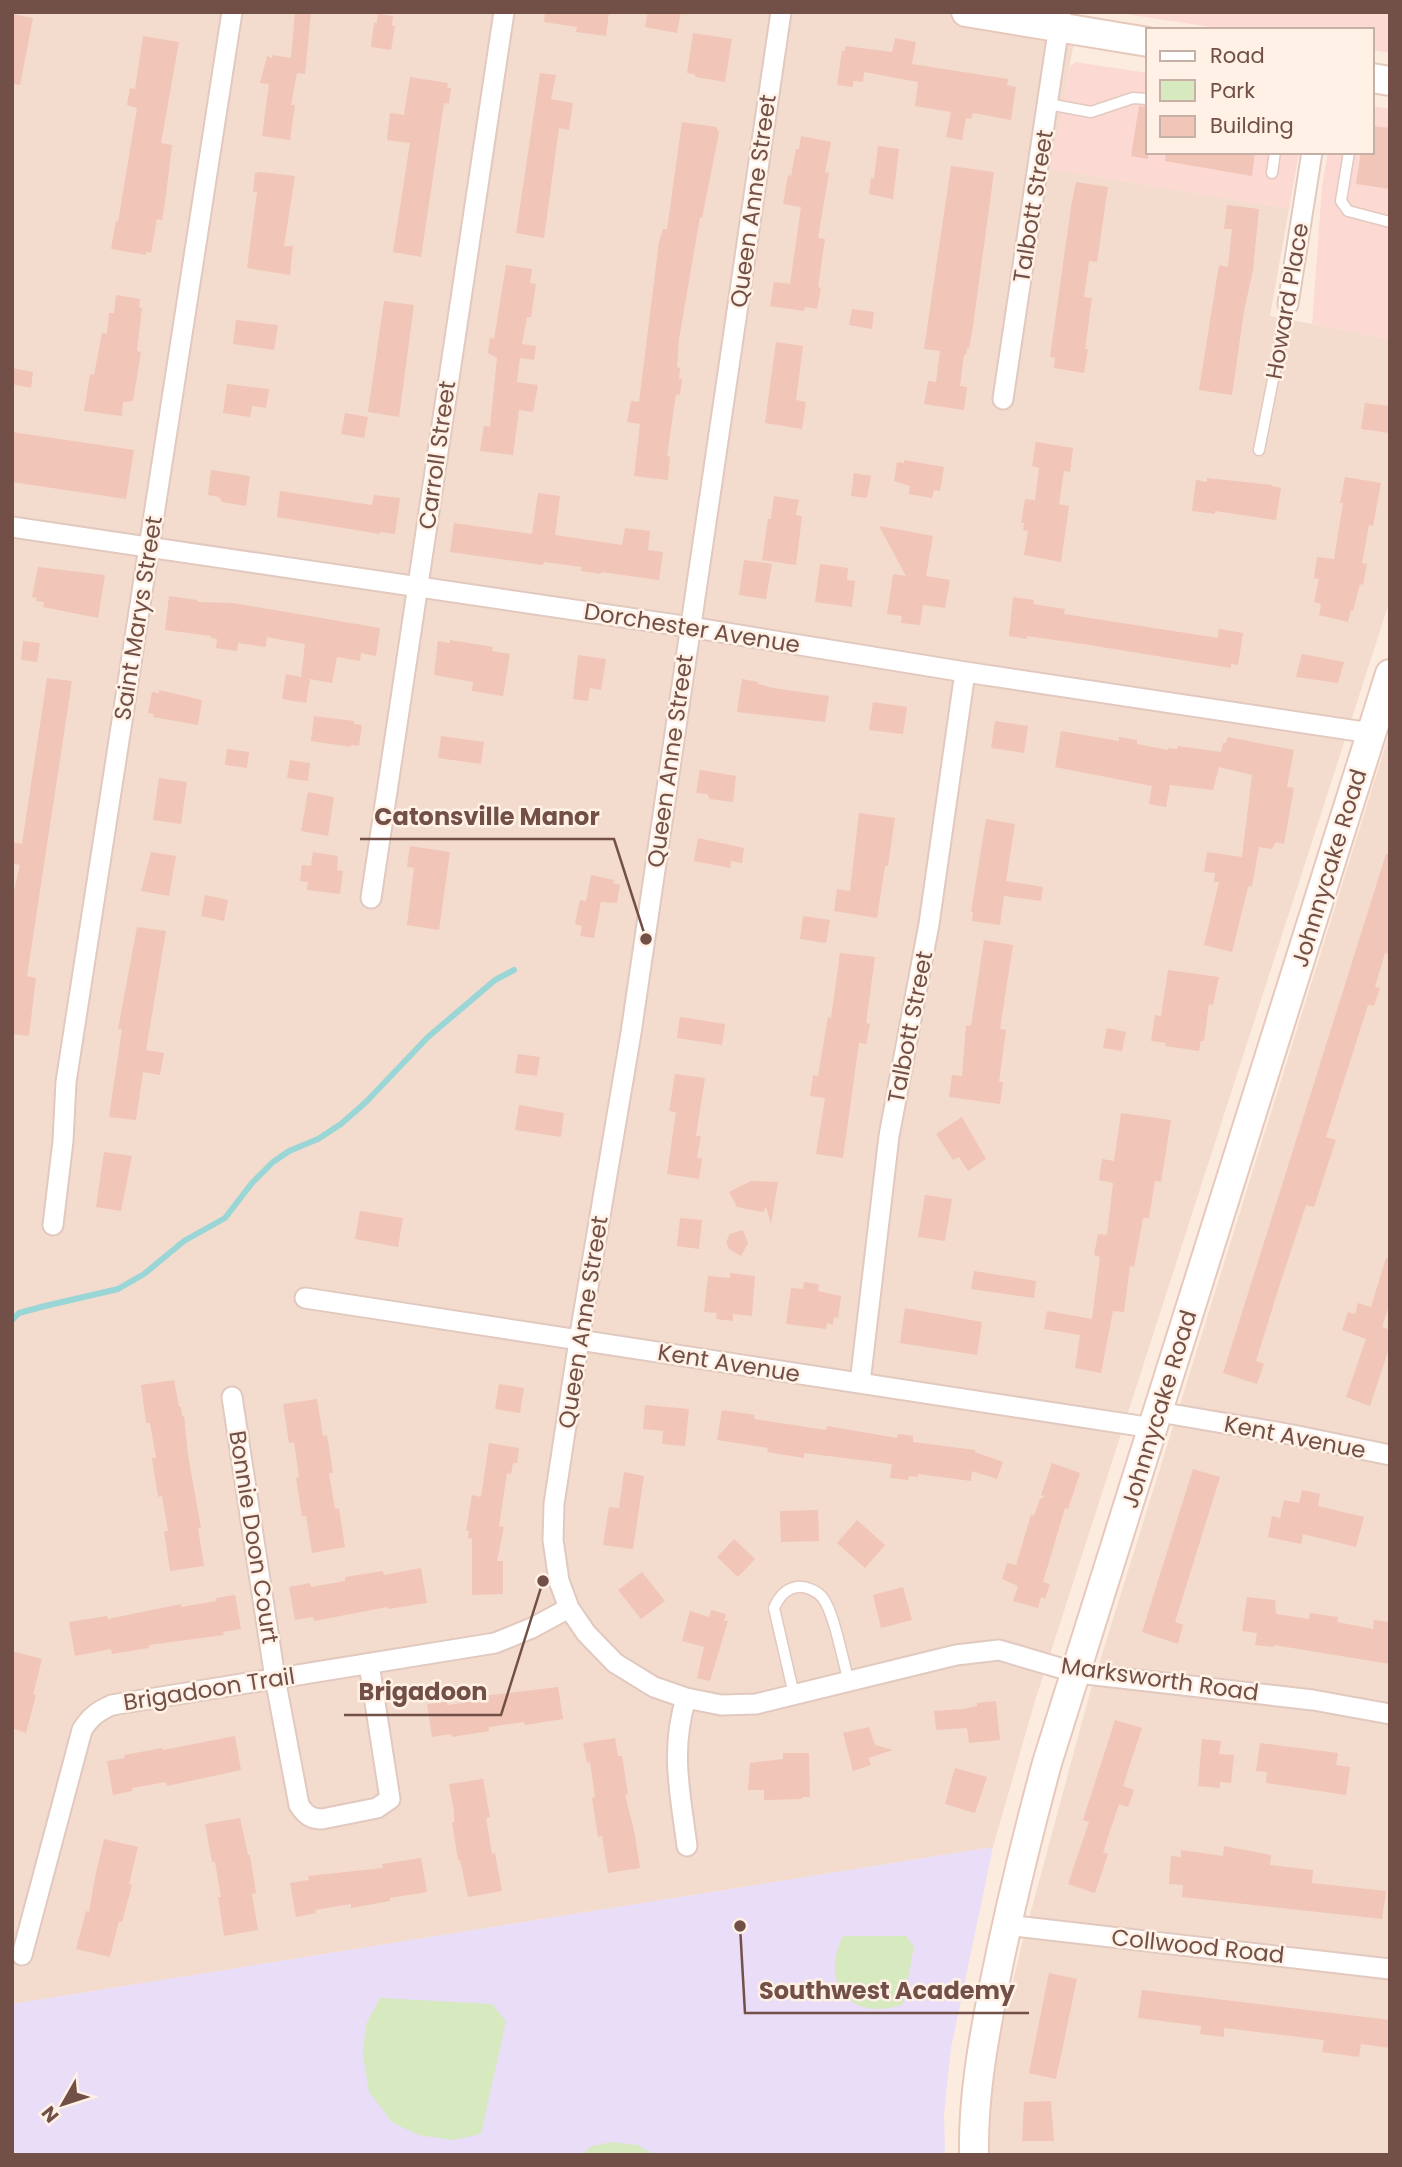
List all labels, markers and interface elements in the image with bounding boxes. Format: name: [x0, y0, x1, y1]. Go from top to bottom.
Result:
legend: [1146, 28, 1374, 154]
text: Road: [1210, 41, 1265, 70]
text: Park: [1210, 76, 1255, 105]
street label: Queen Anne Street: [722, 92, 784, 310]
text: Building: [1210, 111, 1294, 140]
street label: Talbott Street: [1005, 127, 1061, 285]
street label: Howard Place: [1258, 220, 1316, 382]
street label: Carroll Street: [411, 379, 463, 531]
street label: Saint Marys Street: [106, 514, 170, 722]
street label: Dorchester Avenue: [582, 595, 802, 661]
street label: Queen Anne Street: [639, 652, 701, 870]
street label: Johnnycake Road: [1284, 765, 1374, 971]
callout: Catonsville Manor: [360, 794, 614, 839]
text: Catonsville Manor: [374, 800, 600, 833]
street label: Talbott Street: [880, 948, 940, 1106]
street label: Queen Anne Street: [550, 1213, 616, 1431]
street label: Johnnycake Road: [1114, 1306, 1204, 1512]
street label: Kent Avenue: [656, 1336, 802, 1390]
street label: Kent Avenue: [1221, 1408, 1369, 1466]
street label: Bonnie Doon Court: [221, 1428, 287, 1646]
street label: Marksworth Road: [1059, 1649, 1261, 1709]
street label: Brigadoon Trail: [121, 1660, 297, 1718]
callout: Brigadoon: [344, 1670, 501, 1715]
text: Brigadoon: [359, 1675, 487, 1708]
street label: Collwood Road: [1110, 1921, 1286, 1971]
callout: Southwest Academy: [745, 1968, 1029, 2013]
text: Southwest Academy: [759, 1974, 1016, 2007]
north arrow: [28, 2069, 98, 2139]
text: N: [35, 2100, 65, 2128]

